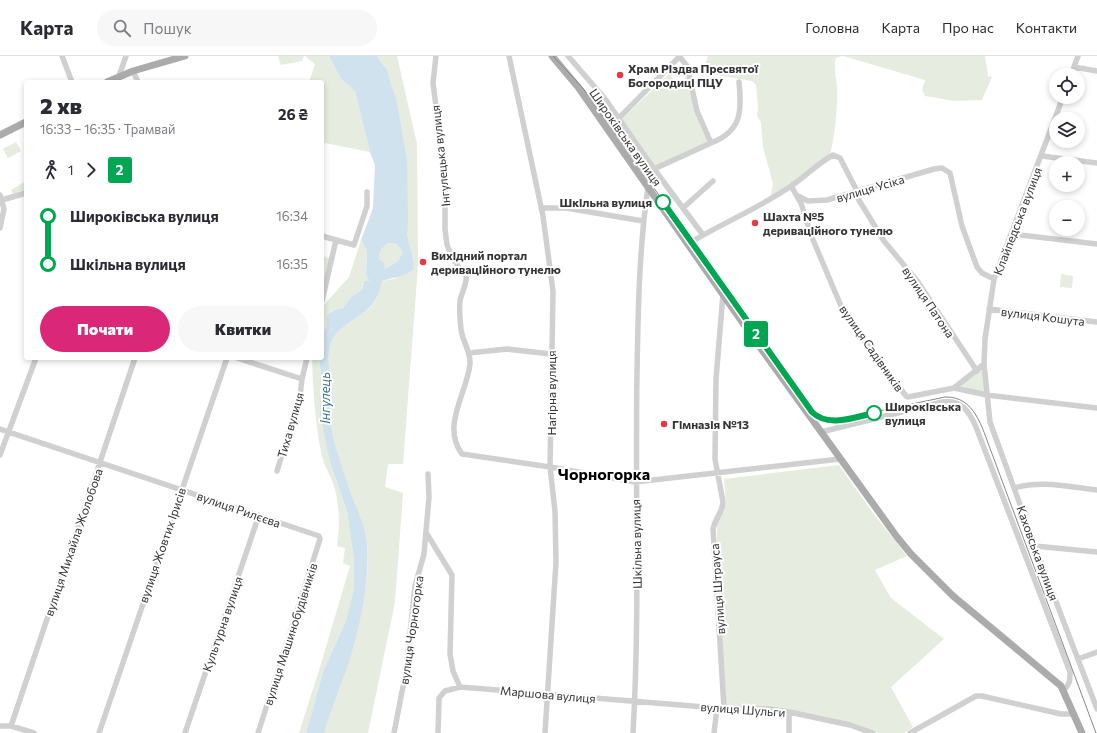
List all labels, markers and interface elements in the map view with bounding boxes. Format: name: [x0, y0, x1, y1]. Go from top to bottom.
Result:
search box: [97, 10, 377, 46]
text: Карта: [20, 16, 73, 39]
icon: search: [111, 17, 133, 39]
text: Пошук: [143, 19, 192, 37]
text: Головна: [805, 19, 859, 36]
text: Карта: [881, 19, 920, 36]
text: Про нас: [942, 19, 994, 36]
text: Контакти: [1016, 19, 1077, 36]
place label: Храм Різдва Пресвятої Богородиці ПЦУ: [628, 61, 759, 89]
map controls: [1049, 68, 1085, 236]
button: locate: [1049, 68, 1085, 104]
marker: Храм Різдва Пресвятої Богородиці ПЦУ: [615, 70, 625, 80]
street label: Широківська вулиця: [587, 86, 665, 188]
text: 2 хв: [40, 92, 82, 119]
text: 26 ₴: [278, 105, 308, 123]
street label: Інгулецька вулиця: [428, 105, 452, 207]
button: layers: [1049, 112, 1085, 148]
text: 16:33 – 16:35 · Трамвай: [40, 121, 175, 137]
button: +: [1049, 156, 1085, 192]
icon: walk: [40, 159, 62, 181]
icon: forward: [80, 159, 102, 181]
text: 2: [116, 161, 124, 178]
text: 1: [68, 162, 74, 178]
street label: Клайпедська вулиця: [990, 165, 1044, 277]
street label: вулиця Усіка: [834, 172, 906, 204]
marker: Шкільна вулиця: [655, 194, 671, 210]
place label: Шкільна вулиця: [559, 195, 652, 209]
button: −: [1049, 200, 1085, 236]
text: Широківська вулиця: [70, 207, 219, 225]
text: 16:34: [276, 208, 308, 224]
place label: Шахта №5 дериваційного тунелю: [763, 209, 893, 237]
marker: Шахта №5 дериваційного тунелю: [750, 218, 760, 228]
place label: Вихідний портал дериваційного тунелю: [431, 248, 561, 276]
text: Шкільна вулиця: [70, 255, 186, 273]
text: 16:35: [277, 256, 308, 272]
marker: Вихідний портал дериваційного тунелю: [418, 257, 428, 267]
street label: вулиця Патона: [900, 264, 958, 340]
street label: вулиця Садівників: [837, 302, 907, 394]
street label: вулиця Кошута: [1000, 304, 1086, 328]
button: Почати: [40, 306, 170, 352]
button: Квитки: [178, 306, 308, 352]
line badge: 2: [743, 321, 769, 347]
text: 2: [752, 325, 760, 342]
street label: Нагірна вулиця: [544, 350, 558, 436]
water label: Інгулець: [317, 372, 333, 424]
street label: Тиха вулиця: [274, 391, 306, 459]
place label: Широківська вулиця: [885, 399, 961, 427]
marker: Широківська вулиця: [866, 405, 882, 421]
place label: Гімназія №13: [672, 417, 749, 431]
marker: Гімназія №13: [659, 419, 669, 429]
district label: Чорногорка: [558, 464, 650, 483]
street label: вулиця Михайла Жолобова: [41, 466, 105, 618]
street label: вулиця Жовтих Ірисів: [136, 486, 188, 604]
street label: вулиця Рилєєва: [195, 488, 283, 530]
street label: Шкільна вулиця: [628, 499, 644, 589]
street label: Каховська вулиця: [1014, 504, 1062, 602]
street label: вулиця Штрауса: [707, 543, 727, 635]
street label: вулиця Машинобудівників: [260, 561, 320, 707]
street label: Культурна вулиця: [199, 574, 245, 674]
street label: вулиця Чорногорка: [396, 575, 426, 685]
street label: Маршова вулиця: [500, 683, 596, 705]
street label: вулиця Шульги: [700, 699, 786, 719]

